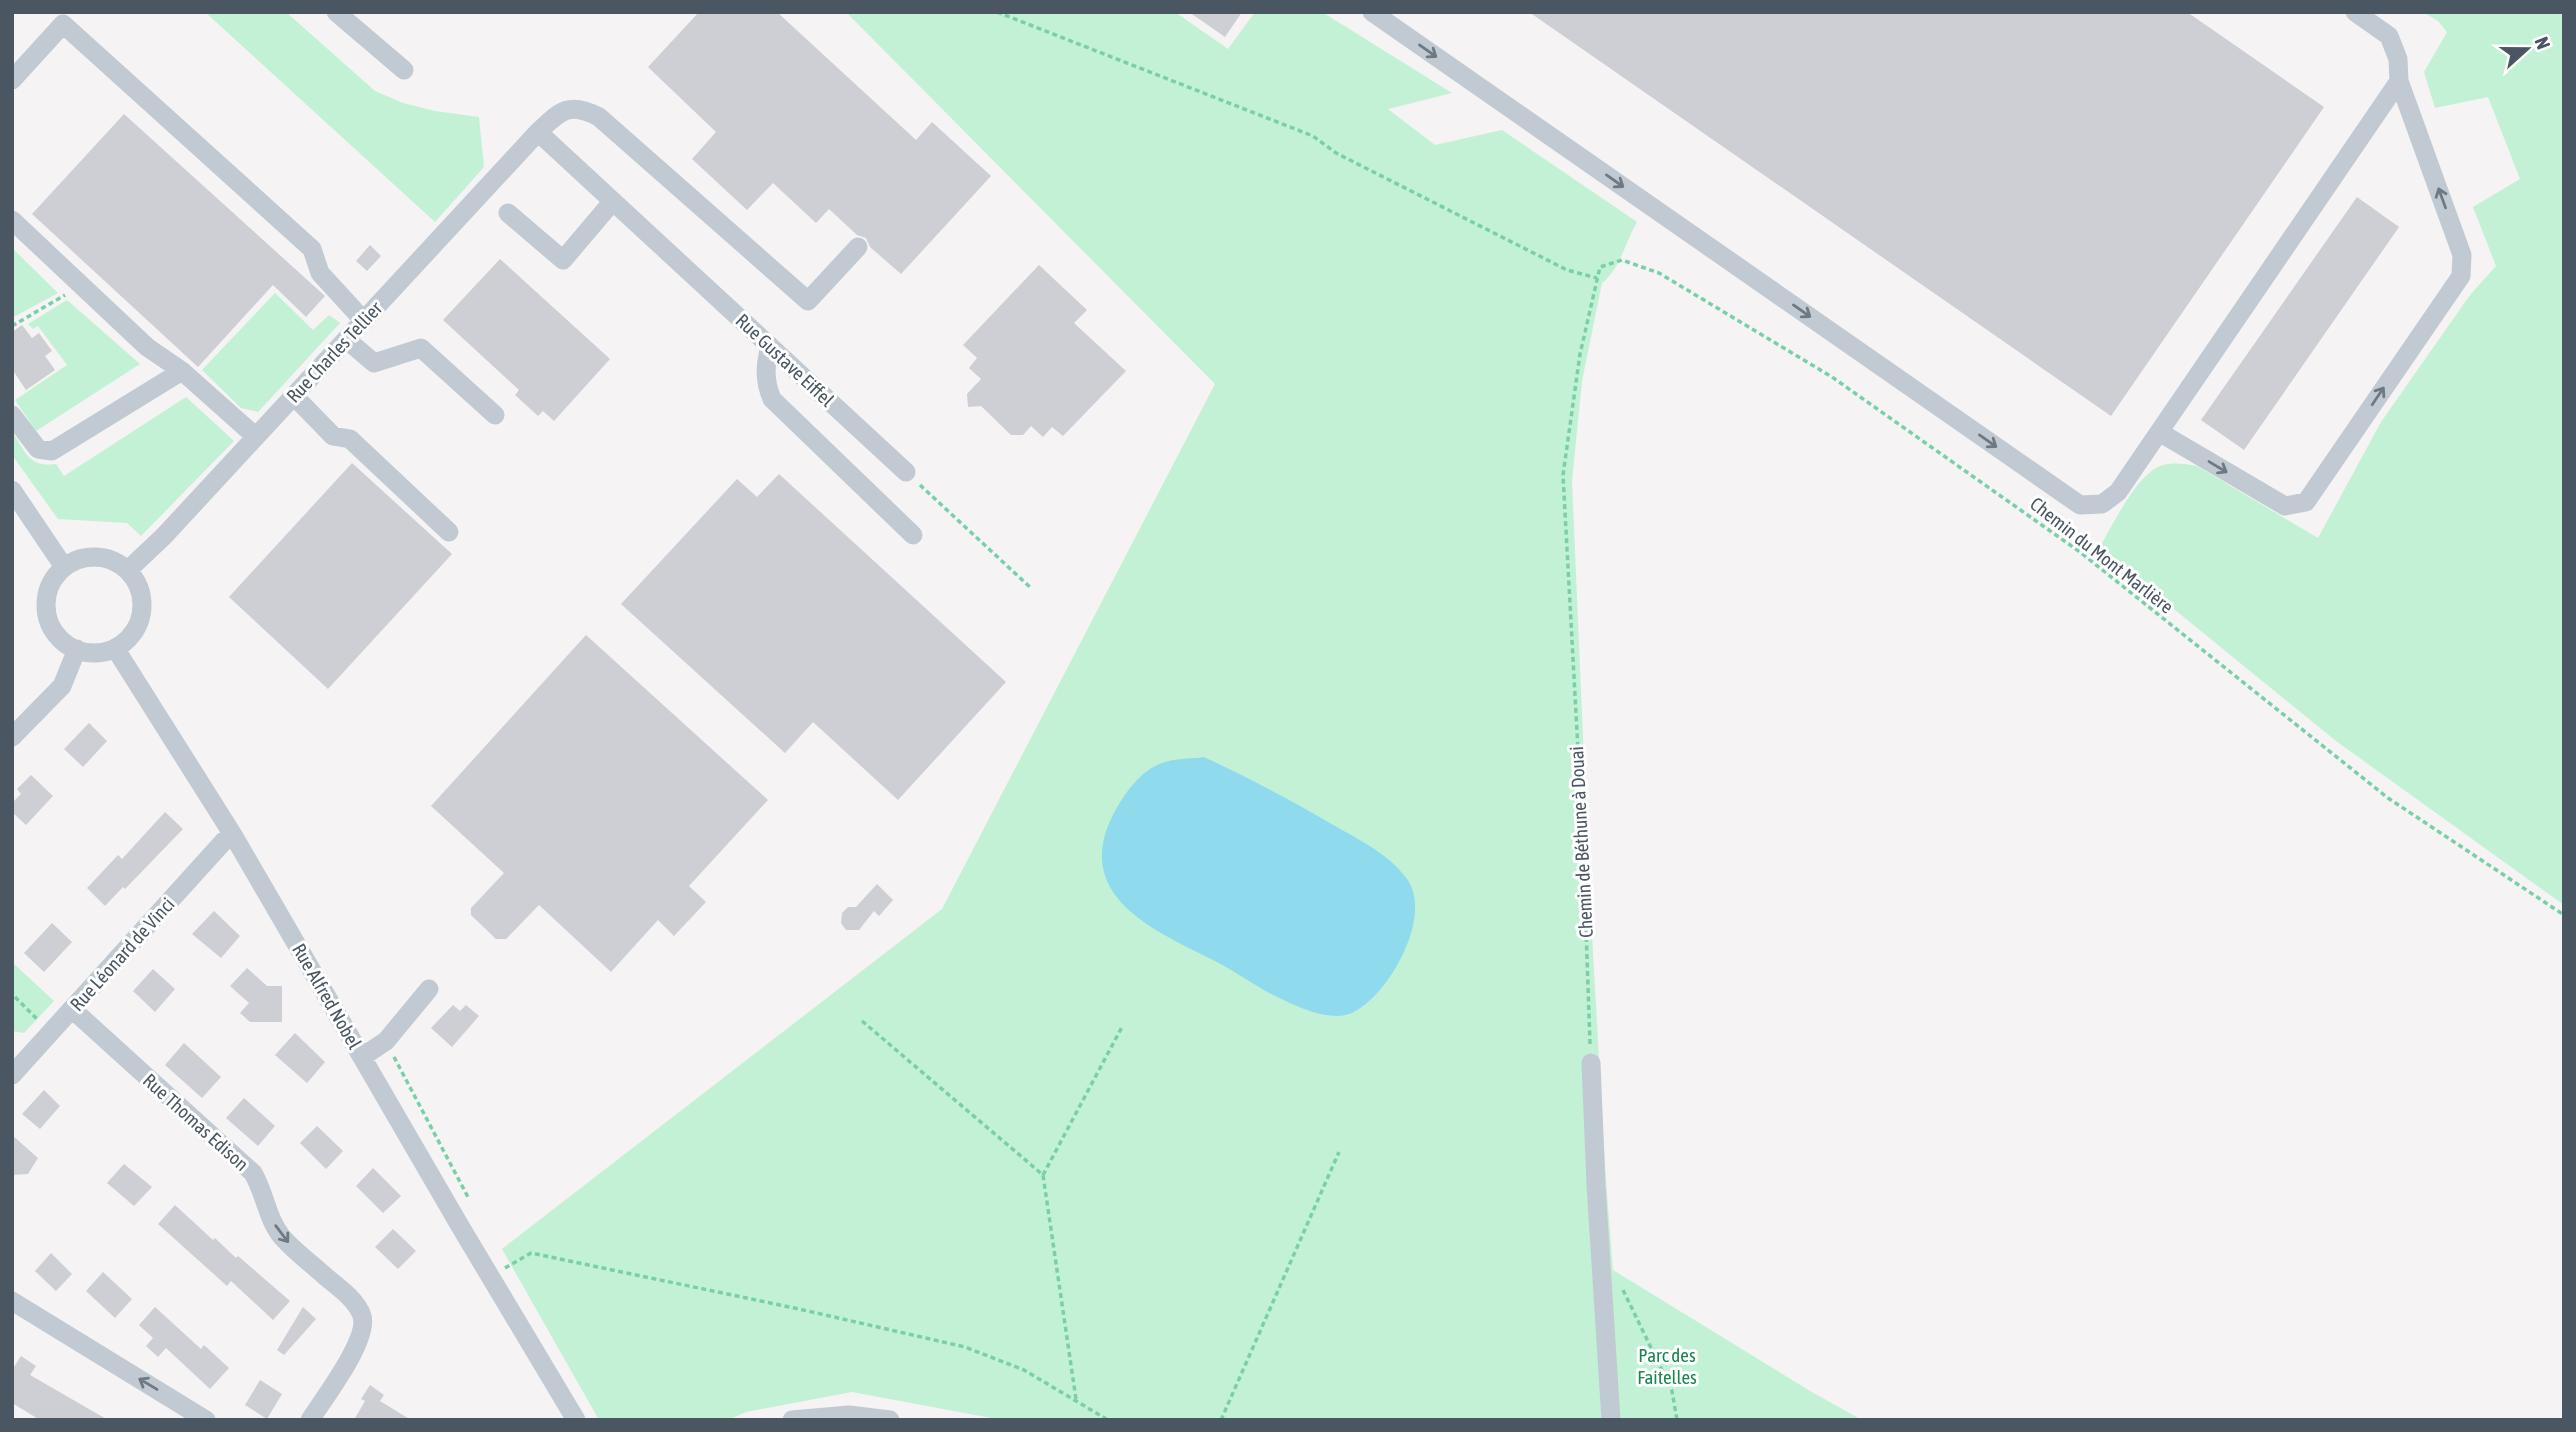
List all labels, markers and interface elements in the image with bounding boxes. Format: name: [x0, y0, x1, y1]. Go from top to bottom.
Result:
north arrow: [2492, 14, 2562, 84]
text: N: [2531, 34, 2555, 52]
one-way arrow: [1418, 44, 1437, 58]
one-way arrow: [1605, 174, 1624, 188]
one-way arrow: [2435, 188, 2447, 210]
street label: Rue Charles Tellier: [282, 297, 386, 407]
one-way arrow: [1792, 304, 1811, 318]
street label: Rue Gustave Eiffel: [732, 309, 838, 411]
one-way arrow: [2371, 387, 2385, 407]
one-way arrow: [1978, 434, 1997, 448]
one-way arrow: [2207, 460, 2227, 474]
street label: Chemin du Mont Marlière: [2026, 492, 2178, 618]
street label: Chemin de Béthune à Douai: [1565, 746, 1597, 938]
street label: Rue Léonard de Vinci: [65, 893, 179, 1015]
street label: Rue Alfred Nobel: [288, 939, 366, 1053]
street label: Rue Thomas Edison: [139, 1069, 253, 1175]
one-way arrow: [275, 1224, 290, 1243]
park label: Parc des Faitelles: [1637, 1344, 1697, 1388]
one-way arrow: [139, 1377, 159, 1391]

